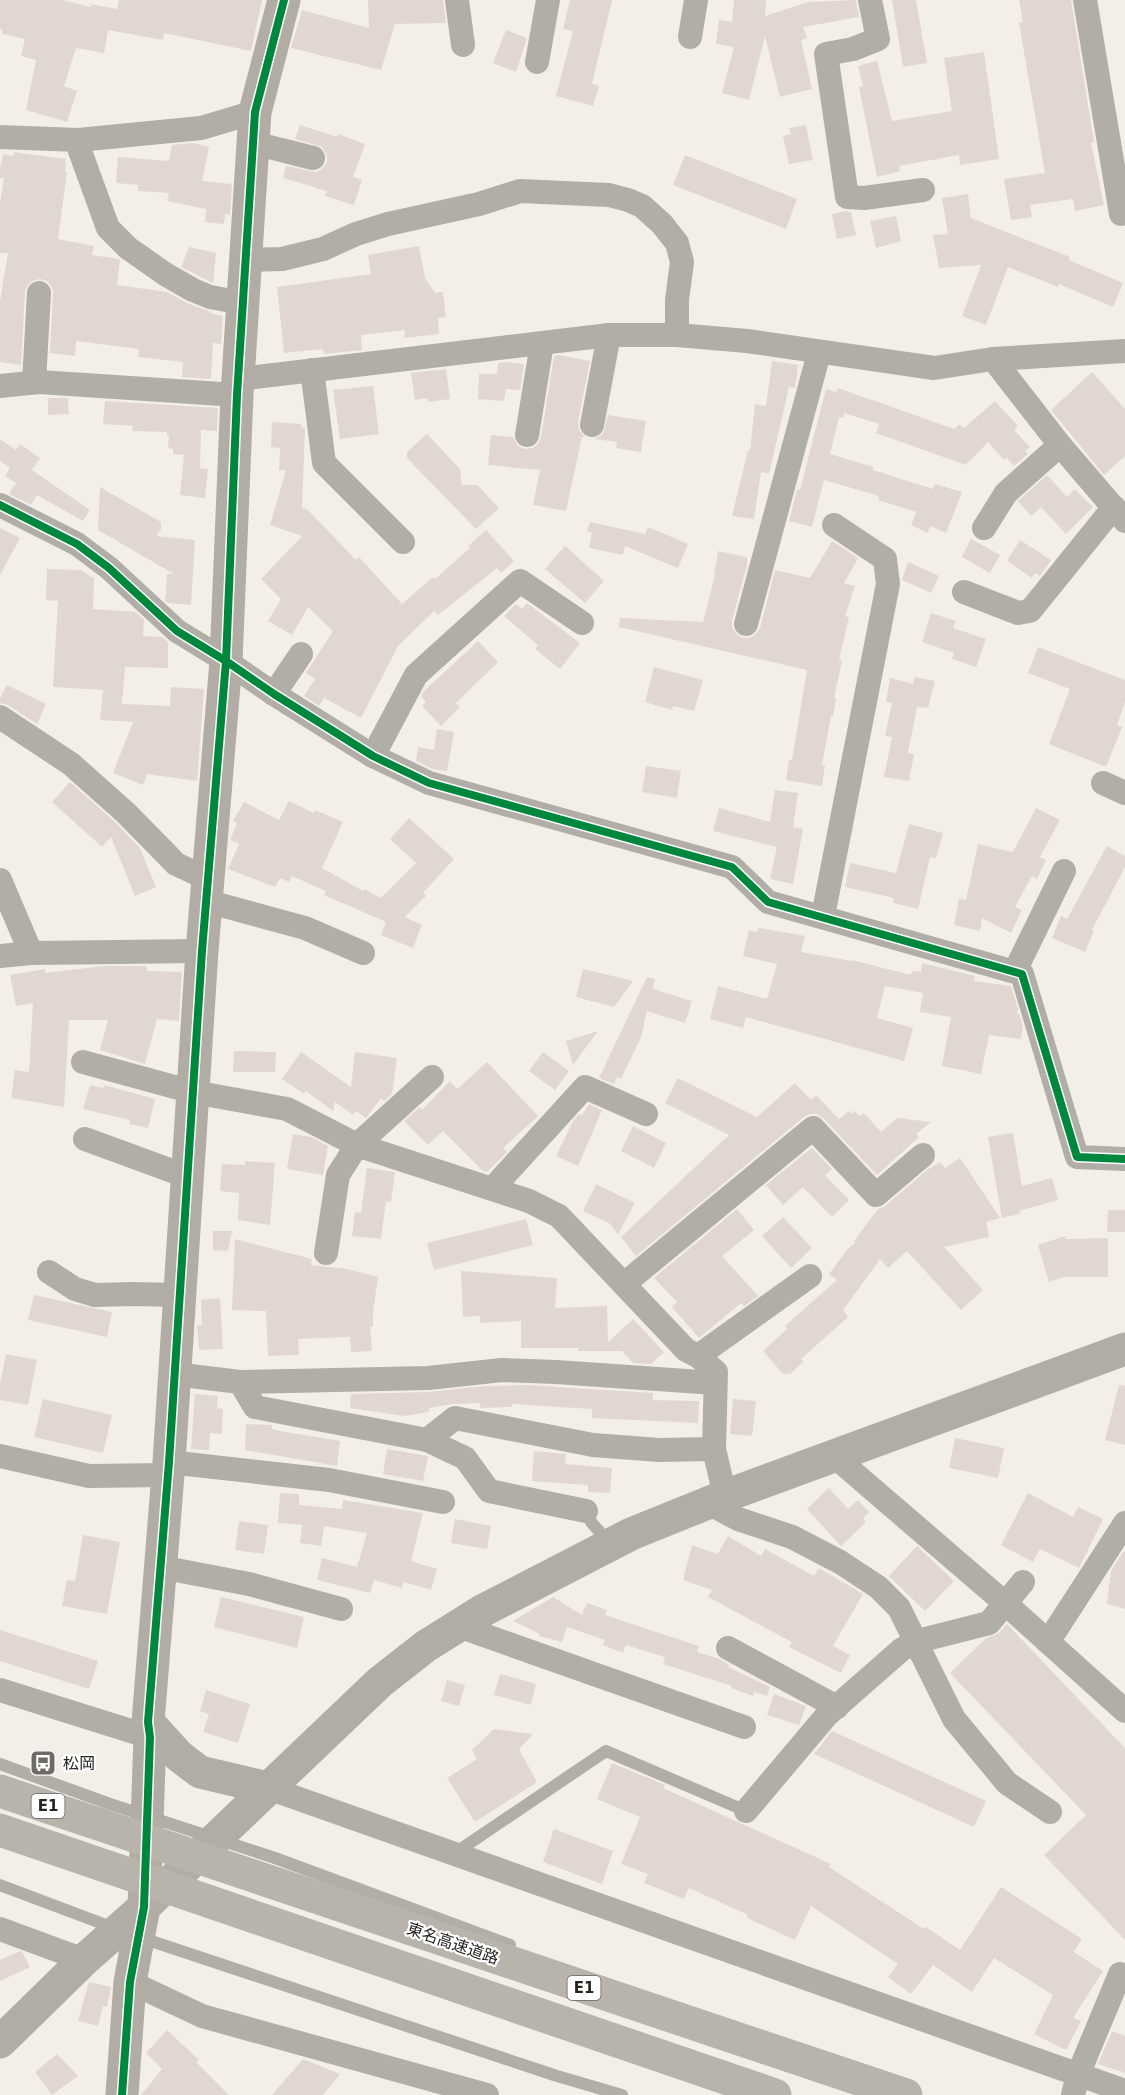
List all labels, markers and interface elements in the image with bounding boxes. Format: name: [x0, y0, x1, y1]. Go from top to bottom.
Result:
bus stop icon: 松岡: [28, 1748, 58, 1778]
place label: 松岡: [63, 1754, 95, 1773]
road number: E1: [32, 1794, 64, 1818]
street label: 東名高速道路: [404, 1919, 501, 1968]
road number: E1: [568, 1976, 600, 2000]

